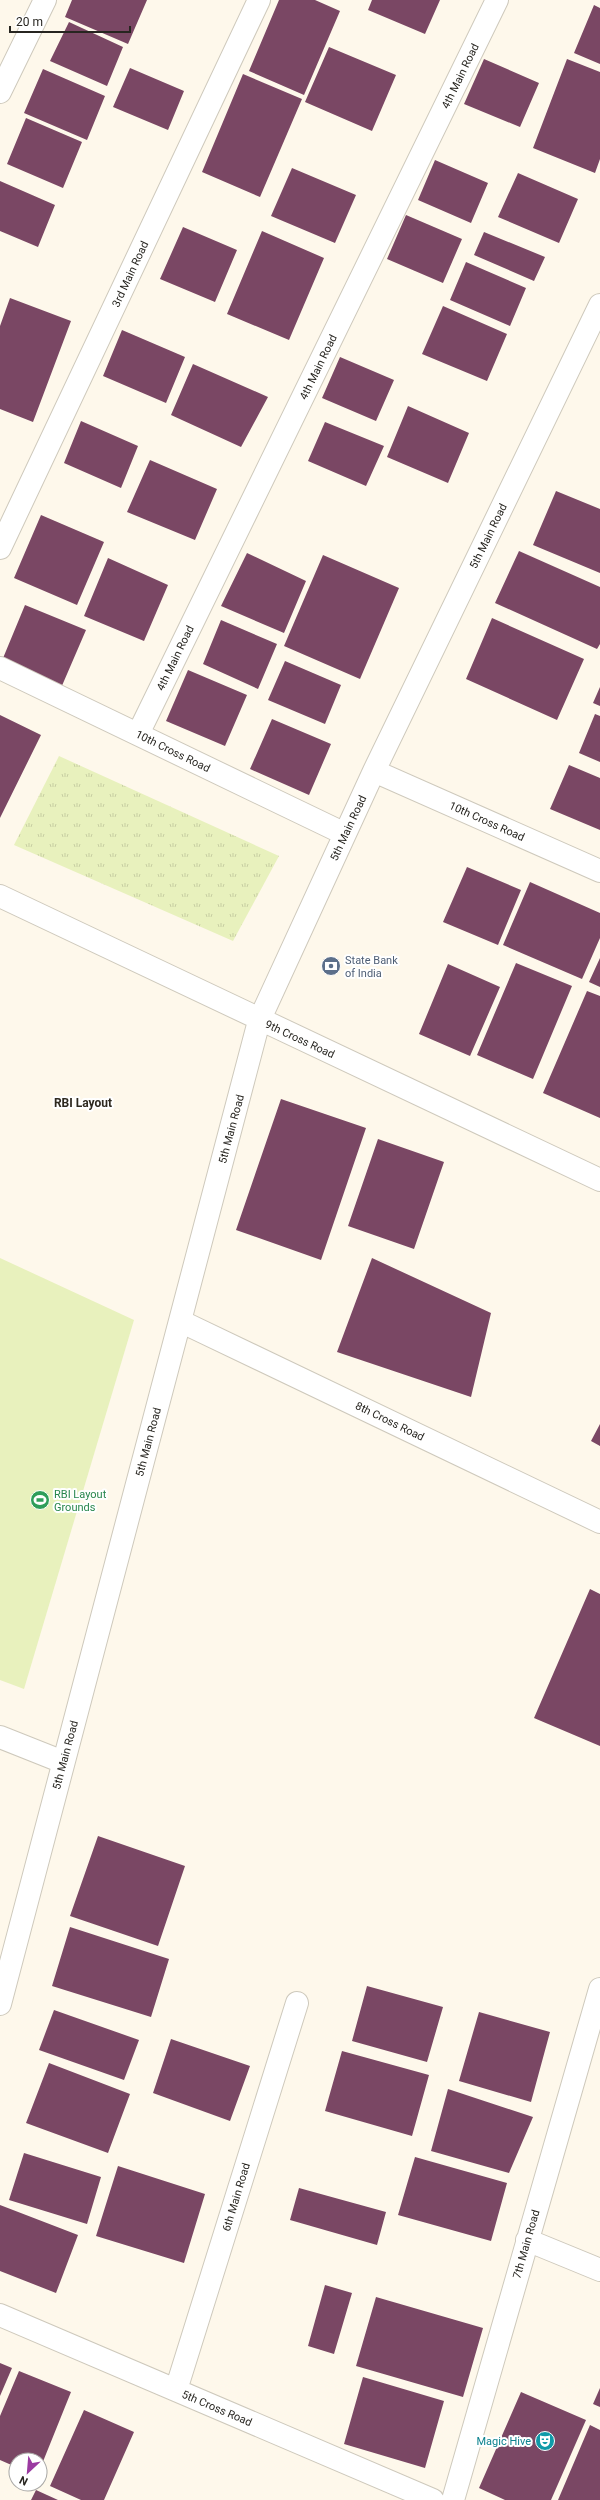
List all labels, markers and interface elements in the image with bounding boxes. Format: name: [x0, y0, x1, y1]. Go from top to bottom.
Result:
scale bar: [10, 8, 130, 34]
text: 20 m: [16, 15, 43, 29]
street label: 4th Main Road: [439, 42, 482, 111]
street label: 3rd Main Road: [110, 239, 151, 309]
street label: 4th Main Road: [297, 333, 340, 402]
street label: 5th Main Road: [467, 502, 510, 571]
street label: 4th Main Road: [154, 624, 197, 693]
street label: 10th Cross Road: [133, 728, 212, 775]
street label: 5th Main Road: [328, 793, 369, 863]
street label: 10th Cross Road: [447, 799, 526, 844]
place label: State Bank of India: [345, 954, 398, 980]
bank icon: State Bank of India: [320, 955, 342, 977]
street label: 9th Cross Road: [263, 1018, 337, 1061]
street label: 5th Main Road: [216, 1093, 247, 1165]
district label: RBI Layout: [54, 1096, 112, 1110]
street label: 8th Cross Road: [353, 1399, 426, 1444]
street label: 5th Main Road: [133, 1406, 164, 1478]
place label: RBI Layout Grounds: [54, 1488, 107, 1514]
sports icon: RBI Layout Grounds: [29, 1489, 51, 1511]
street label: 5th Main Road: [50, 1719, 81, 1791]
street label: 6th Main Road: [220, 2161, 253, 2233]
street label: 7th Main Road: [510, 2208, 542, 2280]
street label: 5th Cross Road: [180, 2388, 254, 2429]
theatre icon: Magic Hive: [534, 2430, 556, 2452]
place label: Magic Hive: [476, 2435, 531, 2448]
north arrow: [8, 2452, 48, 2492]
text: N: [17, 2473, 30, 2488]

